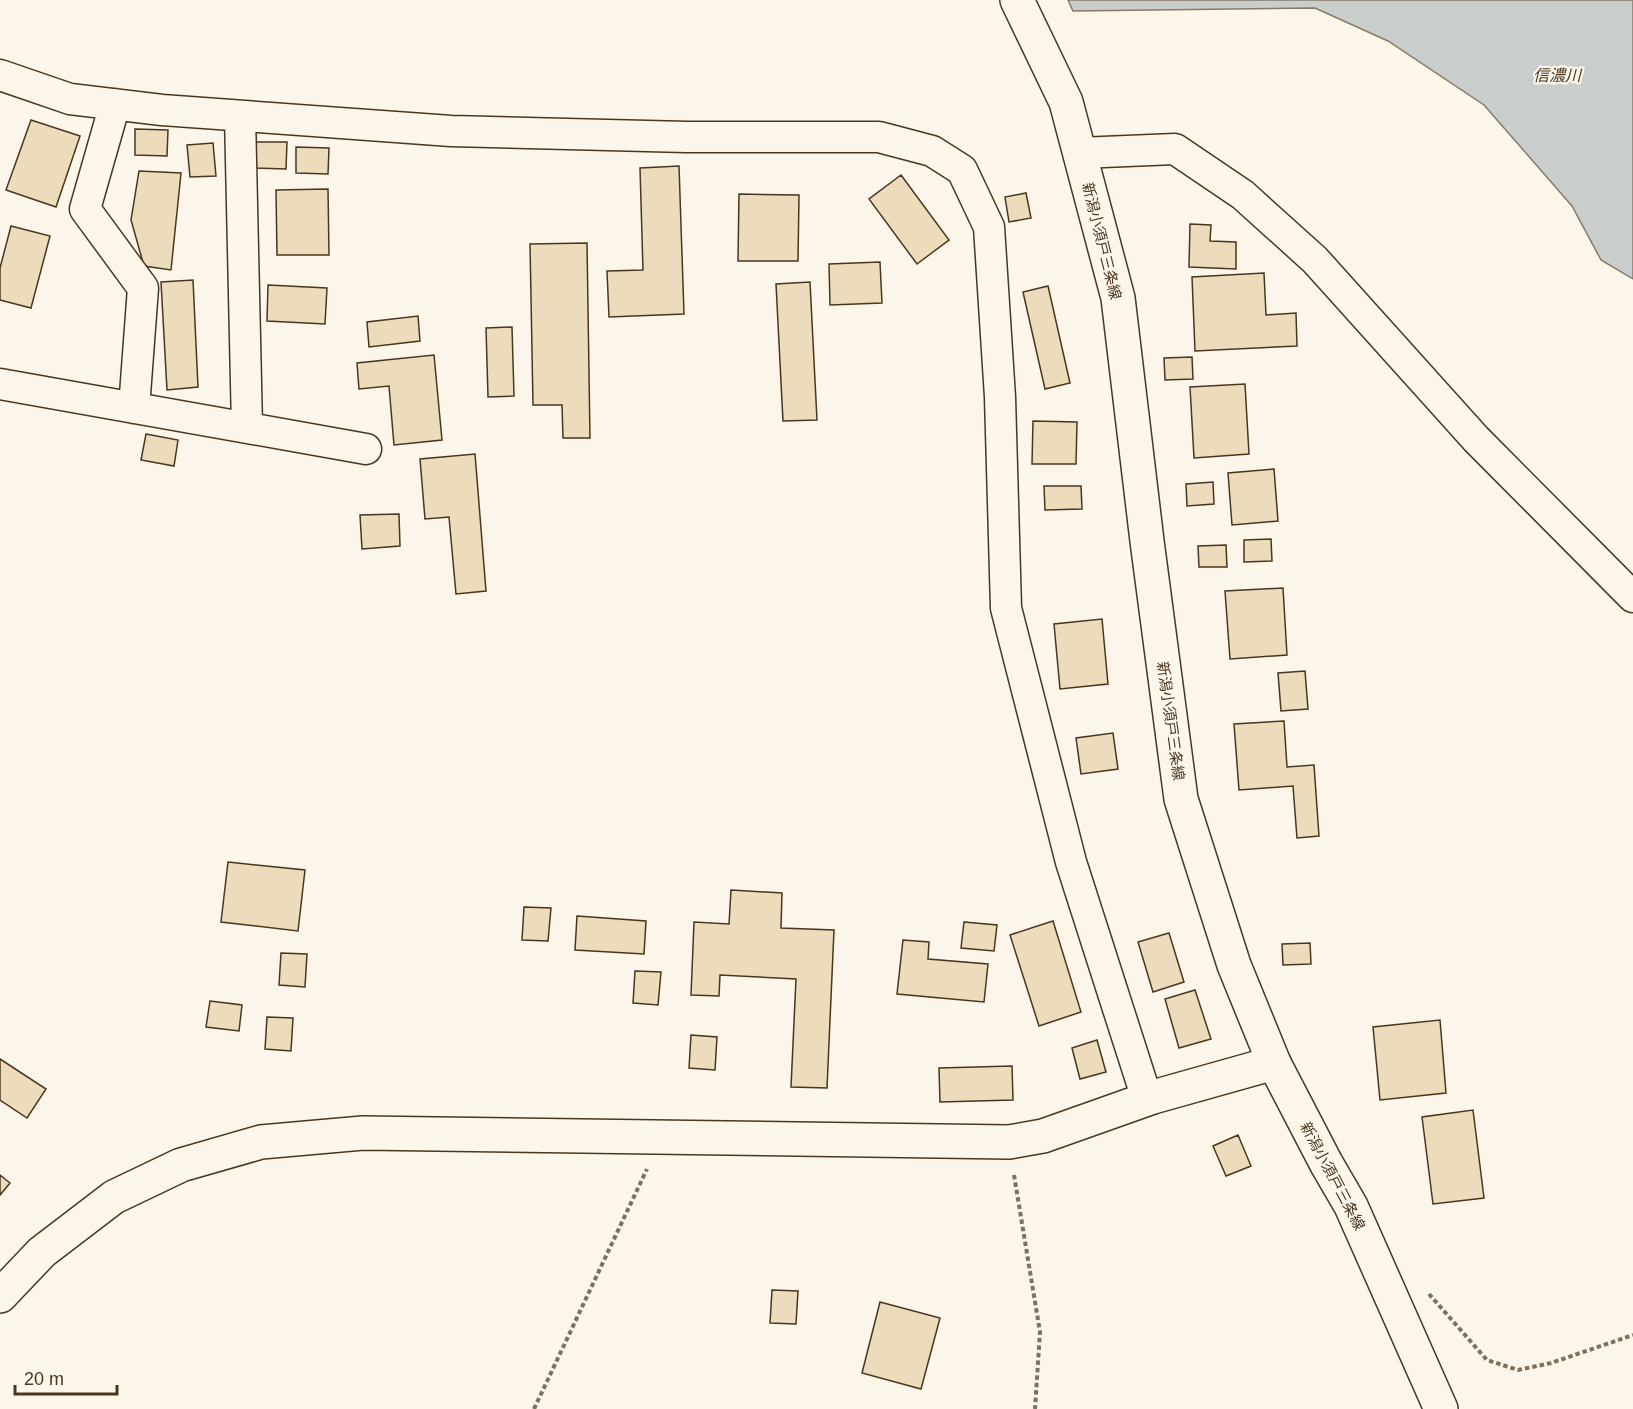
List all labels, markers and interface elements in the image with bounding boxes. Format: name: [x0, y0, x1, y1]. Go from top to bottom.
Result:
water label: 信濃川: [1533, 67, 1583, 84]
street label: 新潟小須戸三条線: [1079, 181, 1125, 301]
street label: 新潟小須戸三条線: [1154, 660, 1188, 782]
street label: 新潟小須戸三条線: [1297, 1119, 1369, 1233]
scale bar: [15, 1358, 117, 1396]
text: 20 m: [24, 1369, 64, 1389]

